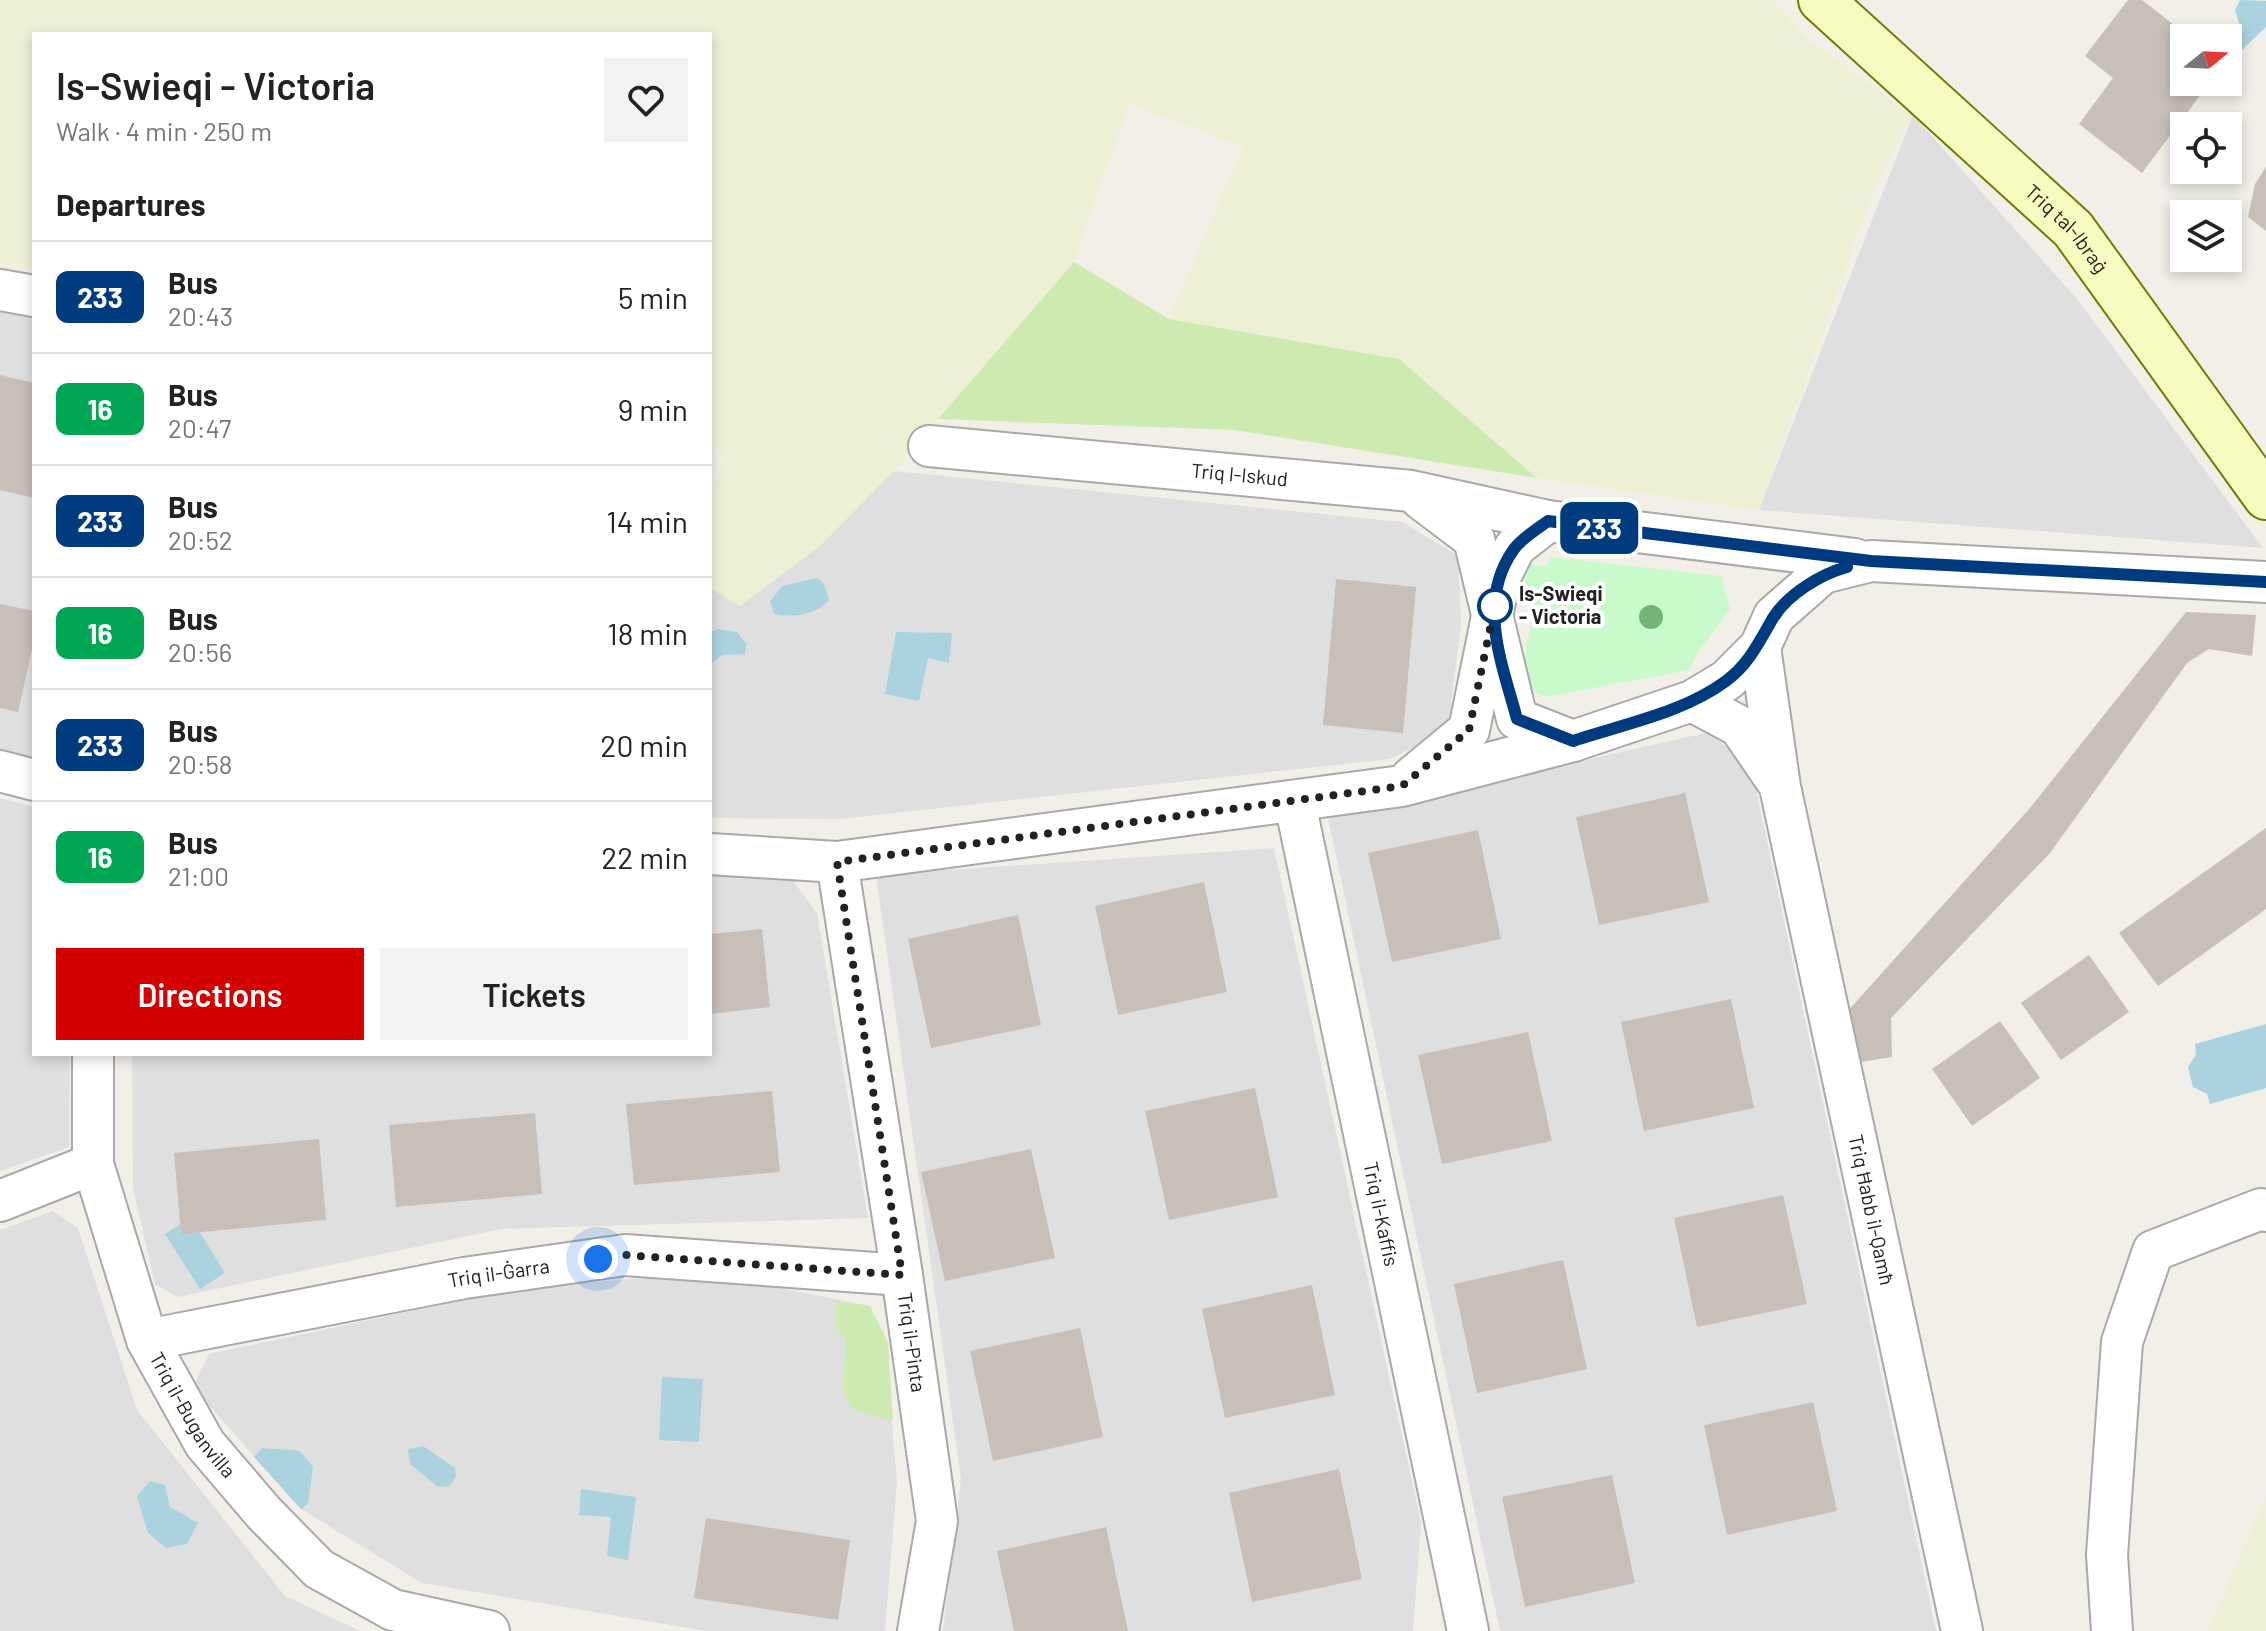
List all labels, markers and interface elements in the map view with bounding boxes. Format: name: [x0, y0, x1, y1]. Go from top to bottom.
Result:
north arrow: [2170, 24, 2242, 96]
map controls: [2170, 24, 2242, 272]
button: heart: [604, 58, 688, 142]
text: Is-Swieqi - Victoria: [56, 62, 375, 108]
button: locate: [2170, 112, 2242, 184]
text: Walk · 4 min · 250 m: [56, 115, 272, 146]
street label: Triq tal-Ibraġ: [2021, 179, 2114, 277]
text: Departures: [56, 186, 206, 222]
button: layers: [2170, 200, 2242, 272]
text: Bus: [168, 264, 218, 300]
text: 5 min: [618, 279, 688, 315]
text: 233: [77, 280, 123, 314]
text: 20:43: [168, 300, 233, 331]
text: Bus: [168, 376, 218, 412]
text: 9 min: [618, 391, 688, 427]
text: 16: [88, 392, 112, 426]
text: 20:47: [168, 412, 231, 443]
street label: Triq l-Iskud: [1190, 458, 1289, 490]
text: Bus: [168, 488, 218, 524]
line badge: 233: [1553, 502, 1645, 554]
text: 14 min: [606, 503, 688, 539]
text: 233: [77, 504, 123, 538]
text: 233: [1576, 511, 1622, 545]
text: 20:52: [168, 524, 233, 555]
place label: Is-Swieqi - Victoria: [1519, 581, 1603, 628]
marker: Is-Swieqi - Victoria: [1478, 589, 1512, 623]
text: Bus: [168, 600, 218, 636]
text: 18 min: [607, 615, 688, 651]
text: 16: [88, 616, 112, 650]
text: 20:56: [168, 636, 232, 667]
text: Bus: [168, 712, 218, 748]
text: 20 min: [600, 727, 688, 763]
text: 233: [77, 728, 123, 762]
text: 20:58: [168, 748, 232, 779]
text: Bus: [168, 824, 218, 860]
text: 22 min: [601, 839, 688, 875]
text: 16: [88, 840, 112, 874]
text: 21:00: [168, 860, 229, 891]
button: Directions: [56, 948, 364, 1040]
button: Tickets: [380, 948, 688, 1040]
street label: Triq Ħabb il-Qamħ: [1844, 1132, 1900, 1287]
street label: Triq il-Kaffis: [1359, 1160, 1404, 1268]
your location: [578, 1239, 618, 1279]
street label: Triq il-Ġarra: [446, 1253, 551, 1292]
street label: Triq il-Pinta: [894, 1291, 932, 1394]
street label: Triq il-Buganvilla: [145, 1348, 241, 1482]

